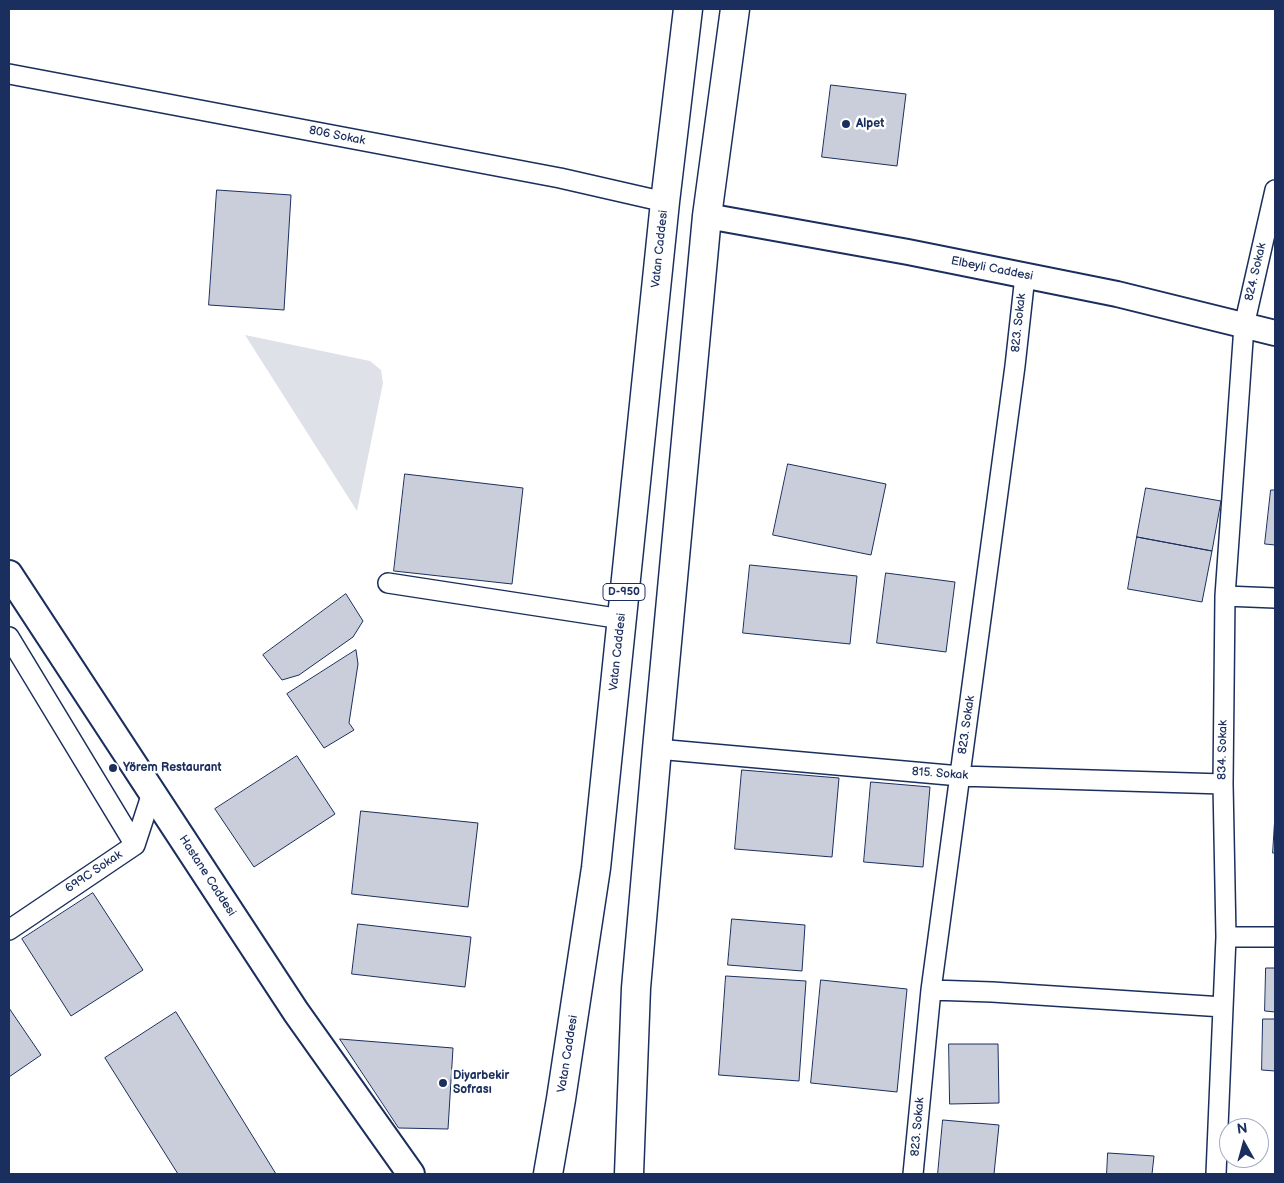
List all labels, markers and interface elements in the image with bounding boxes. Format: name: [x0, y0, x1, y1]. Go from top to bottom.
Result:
place label: Alpet: [856, 117, 884, 131]
marker: Alpet: [840, 118, 852, 130]
street label: 806 Sokak: [308, 123, 366, 149]
street label: Vatan Caddesi: [649, 209, 671, 289]
street label: 824. Sokak: [1242, 242, 1270, 302]
street label: Elbeyli Caddesi: [950, 254, 1034, 284]
street label: 823. Sokak: [1009, 293, 1029, 353]
road number: D-950: [603, 584, 645, 600]
street label: Vatan Caddesi: [607, 612, 629, 692]
street label: 823. Sokak: [956, 695, 978, 755]
street label: 834. Sokak: [1215, 720, 1231, 780]
place label: Yörem Restaurant: [123, 761, 221, 775]
marker: Yörem Restaurant: [107, 762, 119, 774]
street label: 815. Sokak: [911, 765, 969, 783]
street label: Hastane Caddesi: [175, 833, 239, 919]
street label: 699C Sokak: [63, 848, 125, 896]
street label: Vatan Caddesi: [555, 1014, 581, 1094]
place label: Diyarbekir Sofrası: [453, 1069, 509, 1097]
marker: Diyarbekir Sofrası: [437, 1077, 449, 1089]
street label: 823. Sokak: [908, 1097, 928, 1157]
north arrow: [1219, 1118, 1269, 1168]
text: N: [1236, 1120, 1248, 1138]

